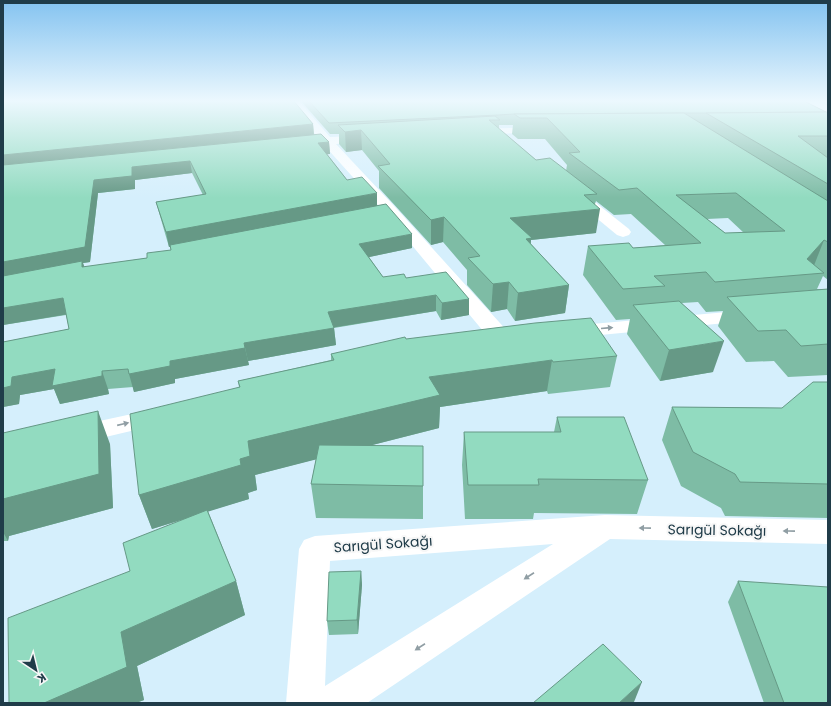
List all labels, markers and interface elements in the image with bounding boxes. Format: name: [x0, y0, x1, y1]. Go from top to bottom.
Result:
one-way arrow: [601, 325, 613, 332]
one-way arrow: [117, 421, 129, 427]
street label: Sarıgül Sokağı: [667, 519, 767, 541]
one-way arrow: [638, 525, 651, 531]
one-way arrow: [782, 528, 795, 534]
street label: Sarıgül Sokağı: [333, 531, 433, 557]
one-way arrow: [524, 572, 535, 580]
one-way arrow: [414, 643, 426, 650]
north arrow: [16, 650, 56, 690]
text: K: [34, 669, 49, 687]

